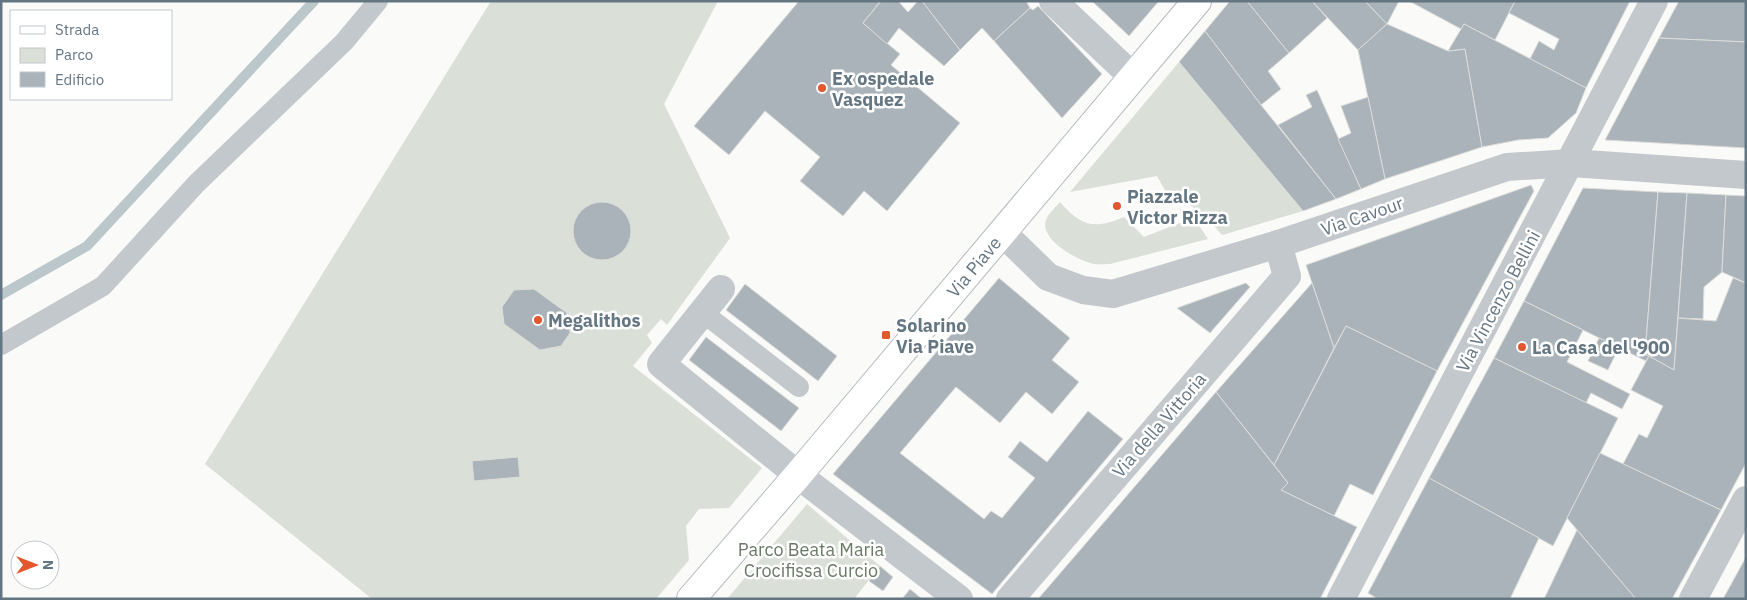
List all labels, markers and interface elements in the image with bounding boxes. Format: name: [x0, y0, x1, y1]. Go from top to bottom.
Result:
legend: [10, 10, 172, 100]
text: Strada: [55, 20, 99, 39]
text: Parco: [55, 45, 93, 64]
place label: Ex ospedale Vasquez: [832, 67, 934, 111]
text: Edificio: [55, 70, 104, 89]
marker: Ex ospedale Vasquez: [816, 82, 828, 94]
place label: Piazzale Victor Rizza: [1127, 185, 1228, 229]
street label: Via Cavour: [1318, 191, 1407, 241]
marker: Piazzale Victor Rizza: [1111, 200, 1123, 212]
street label: Via Vincenzo Bellini: [1451, 226, 1545, 376]
street label: Via Piave: [942, 232, 1006, 302]
place label: Megalithos: [548, 309, 640, 332]
marker: Megalithos: [532, 314, 544, 326]
place label: Solarino Via Piave: [896, 314, 974, 358]
marker: Solarino Via Piave: [880, 329, 892, 341]
place label: La Casa del '900: [1532, 336, 1670, 359]
marker: La Casa del '900: [1516, 341, 1528, 353]
street label: Via della Vittoria: [1107, 367, 1211, 482]
park label: Parco Beata Maria Crocifissa Curcio: [738, 538, 885, 582]
north arrow: [10, 540, 60, 590]
text: N: [39, 560, 57, 570]

